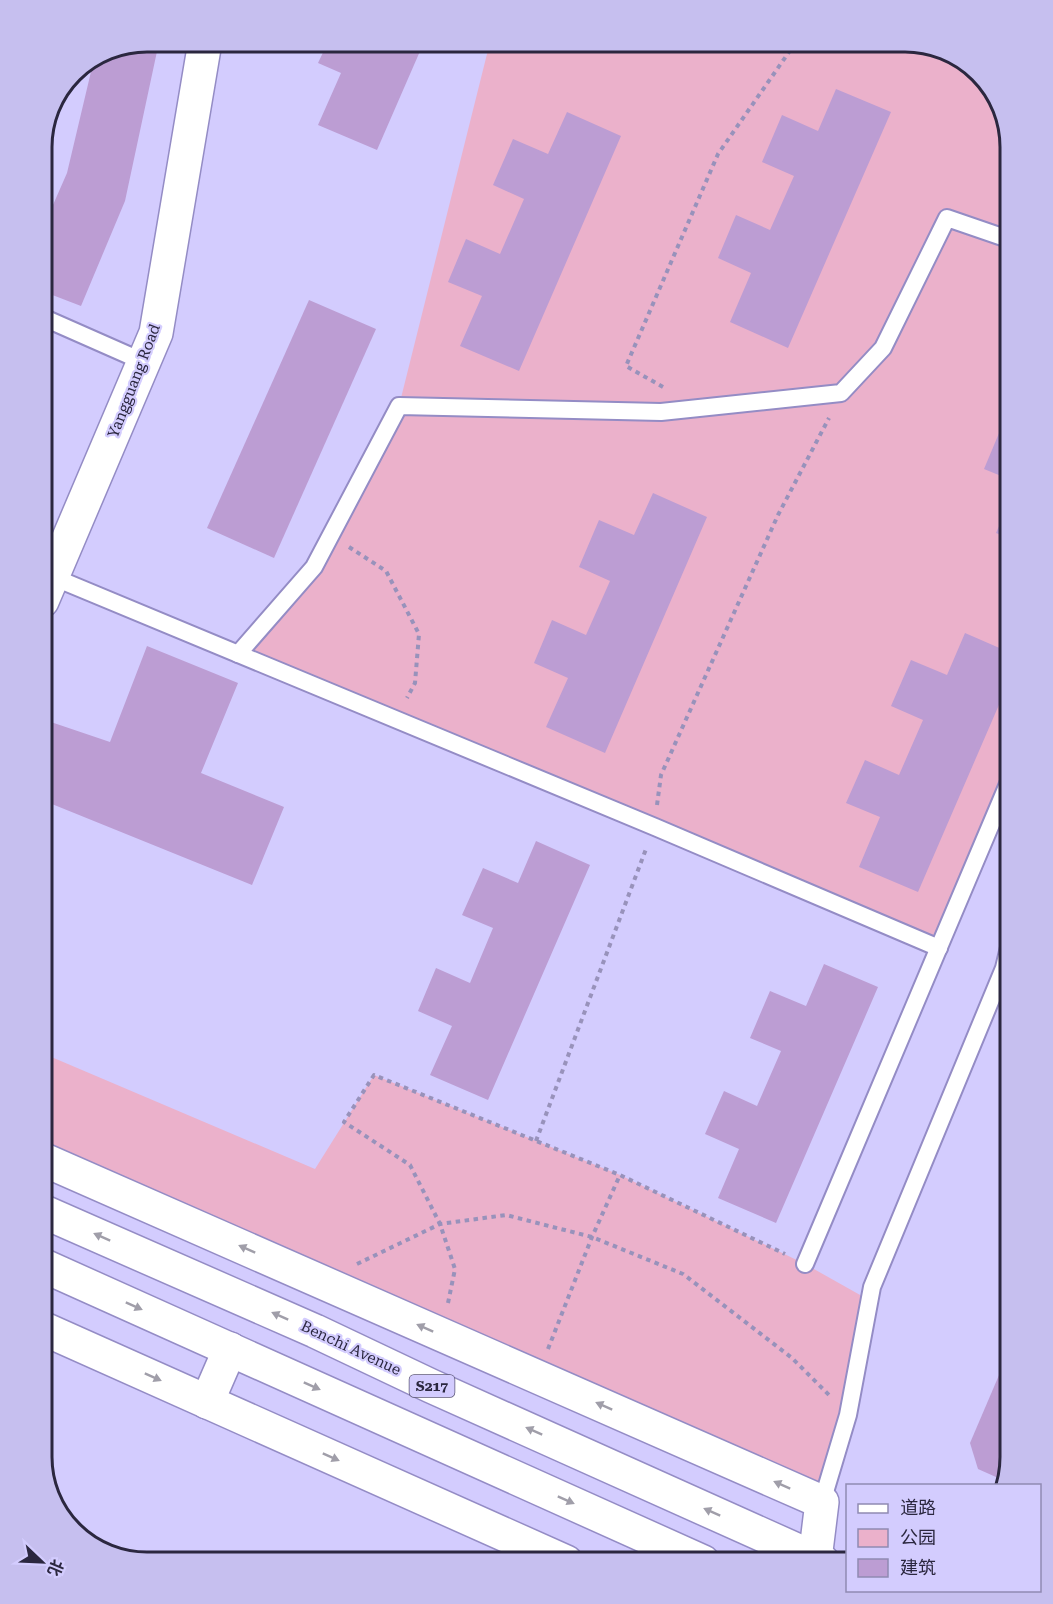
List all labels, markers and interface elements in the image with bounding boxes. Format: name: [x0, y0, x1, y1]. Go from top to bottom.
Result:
street label: Yangguang Road: [104, 321, 164, 440]
one-way arrow: [93, 1232, 111, 1241]
one-way arrow: [238, 1244, 255, 1253]
one-way arrow: [125, 1301, 143, 1311]
one-way arrow: [271, 1311, 289, 1321]
street label: Benchi Avenue: [298, 1317, 404, 1379]
one-way arrow: [416, 1323, 434, 1332]
one-way arrow: [144, 1373, 162, 1383]
road number: S217: [410, 1375, 454, 1397]
one-way arrow: [303, 1381, 321, 1391]
one-way arrow: [595, 1402, 612, 1411]
one-way arrow: [526, 1427, 543, 1436]
one-way arrow: [322, 1453, 340, 1462]
one-way arrow: [774, 1480, 791, 1489]
legend: [846, 1484, 1041, 1592]
one-way arrow: [557, 1496, 575, 1506]
text: 道路: [900, 1497, 936, 1518]
one-way arrow: [702, 1507, 720, 1517]
text: 公园: [900, 1527, 936, 1548]
north arrow: [12, 1532, 72, 1592]
text: 北: [43, 1557, 67, 1579]
text: 建筑: [900, 1557, 936, 1578]

